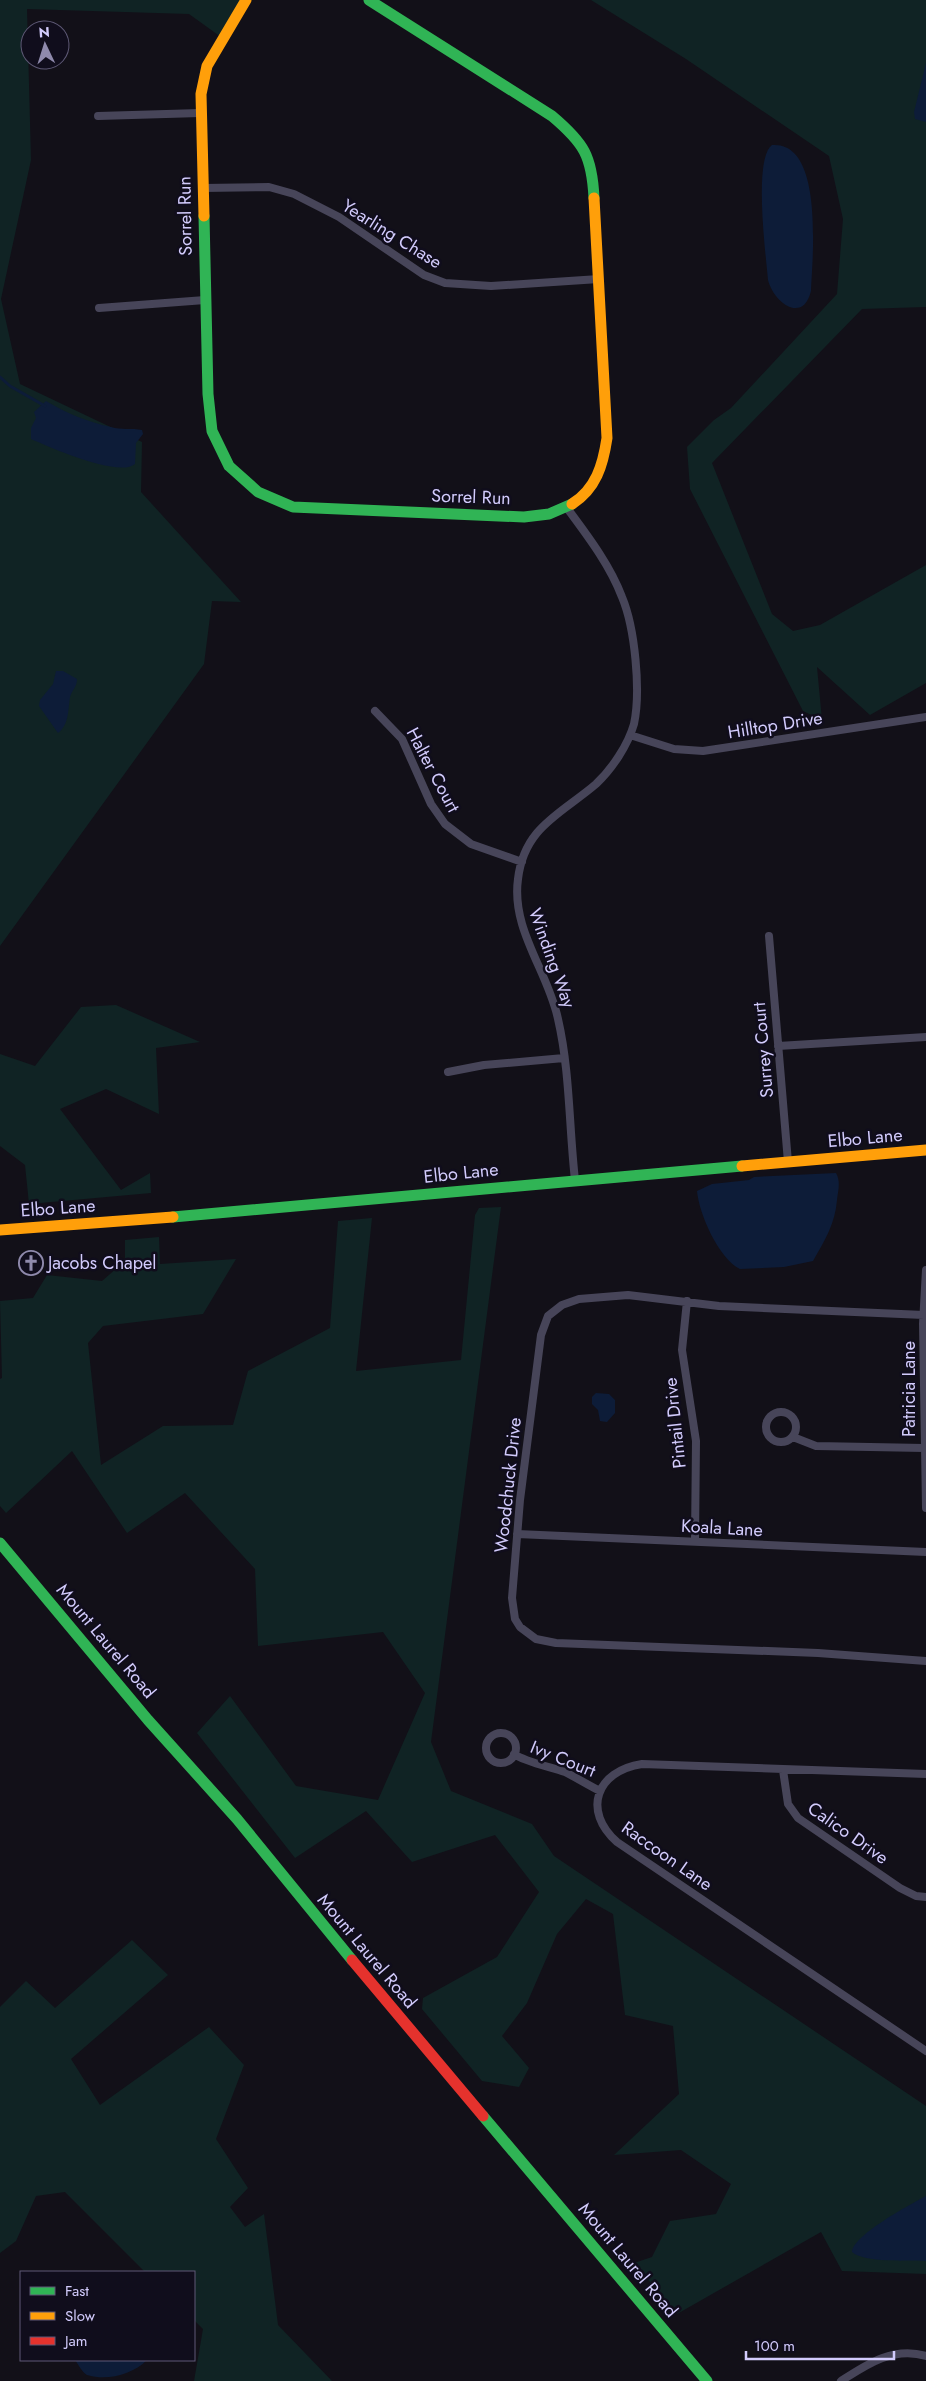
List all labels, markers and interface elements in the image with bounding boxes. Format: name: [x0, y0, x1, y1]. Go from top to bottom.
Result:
north arrow: [20, 20, 70, 70]
text: N: [38, 22, 50, 42]
street label: Sorrel Run: [171, 176, 199, 256]
street label: Yearling Chase: [337, 193, 447, 275]
street label: Sorrel Run: [431, 483, 511, 511]
street label: Hilltop Drive: [726, 705, 824, 745]
street label: Halter Court: [400, 723, 467, 818]
street label: Winding Way: [522, 904, 582, 1012]
street label: Surrey Court: [746, 1000, 780, 1099]
street label: Elbo Lane: [827, 1122, 903, 1154]
street label: Elbo Lane: [422, 1156, 500, 1190]
street label: Elbo Lane: [20, 1192, 96, 1224]
church icon: Jacobs Chapel: [18, 1250, 44, 1276]
place label: Jacobs Chapel: [46, 1250, 156, 1276]
street label: Patricia Lane: [896, 1341, 922, 1437]
street label: Pintail Drive: [657, 1376, 693, 1470]
street label: Woodchuck Drive: [488, 1416, 528, 1554]
street label: Koala Lane: [680, 1513, 764, 1543]
street label: Mount Laurel Road: [50, 1578, 162, 1704]
street label: Ivy Court: [526, 1734, 600, 1784]
street label: Calico Drive: [802, 1795, 894, 1871]
street label: Raccoon Lane: [616, 1815, 718, 1897]
street label: Mount Laurel Road: [311, 1888, 423, 2014]
street label: Mount Laurel Road: [572, 2197, 684, 2323]
legend: [20, 2271, 195, 2361]
text: Fast: [65, 2280, 89, 2302]
text: Slow: [65, 2305, 96, 2327]
scale bar: [746, 2328, 894, 2360]
text: Jam: [63, 2330, 88, 2352]
text: 100 m: [754, 2335, 795, 2357]

